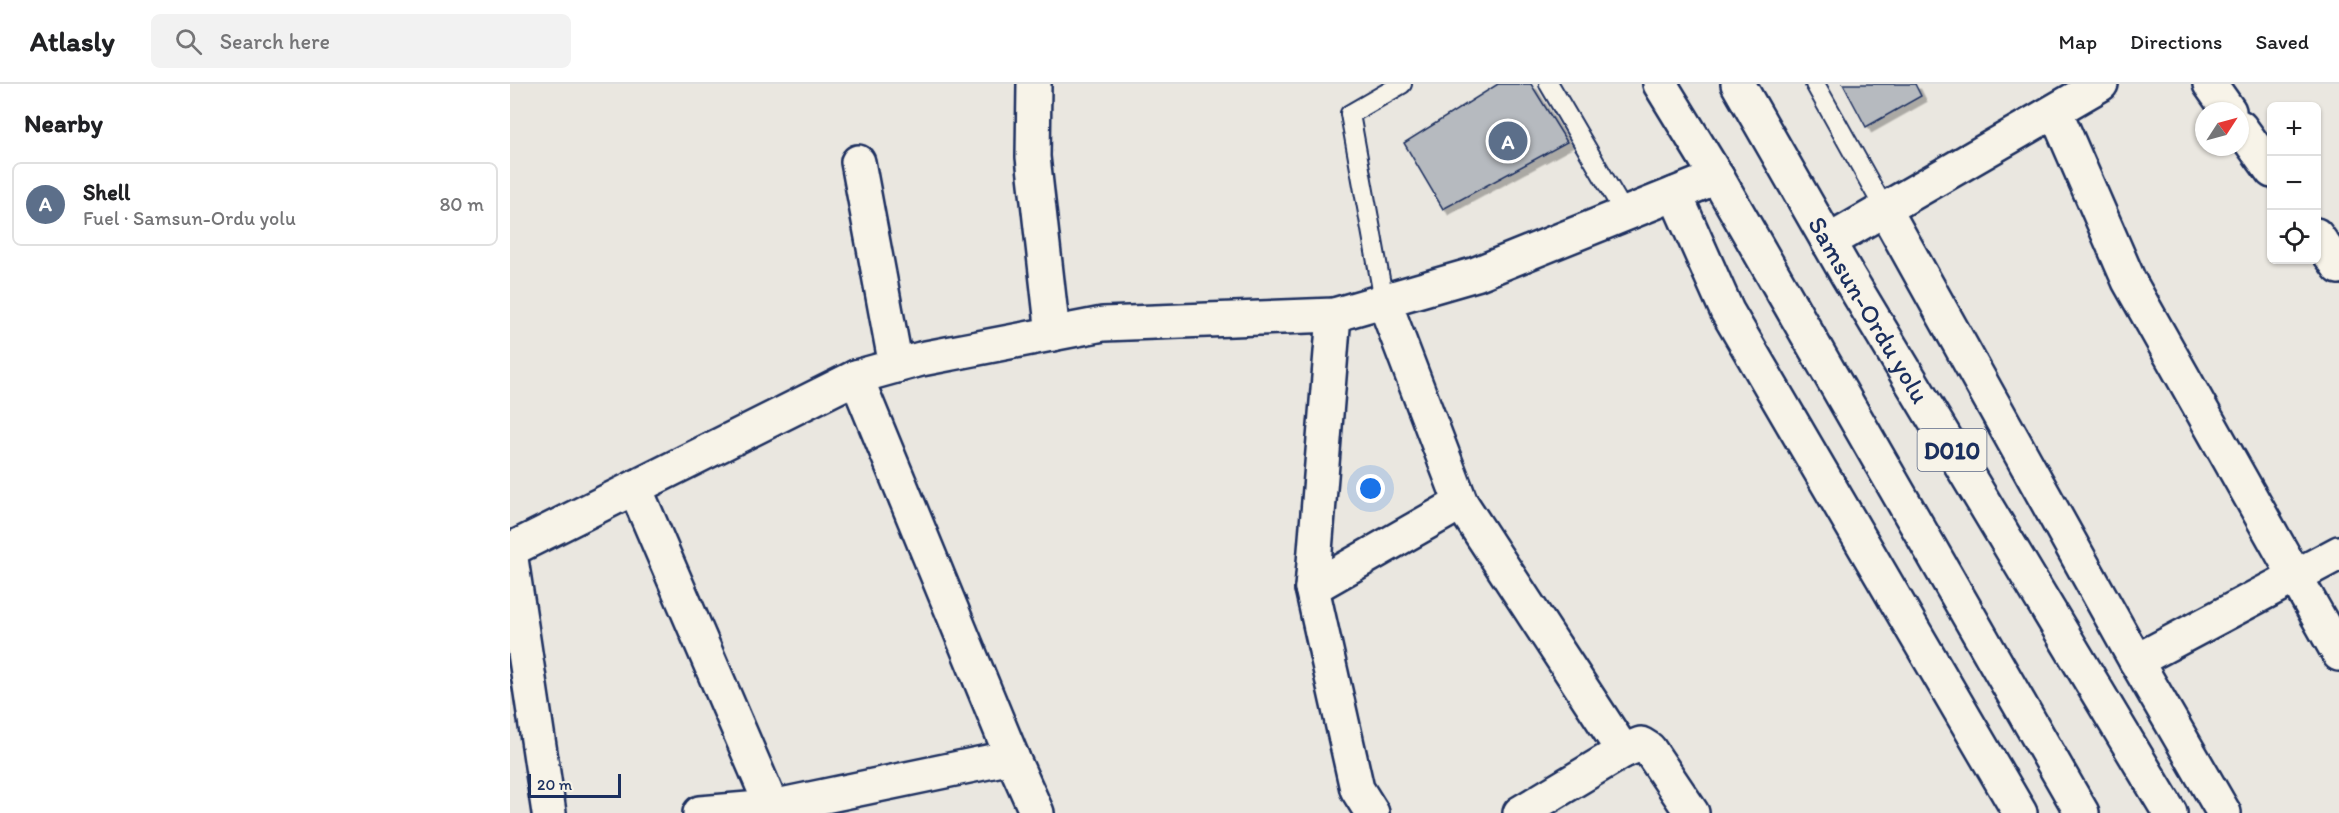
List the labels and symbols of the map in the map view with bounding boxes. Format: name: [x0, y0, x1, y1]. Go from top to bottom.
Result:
north arrow: [2195, 102, 2249, 156]
pin: A: [1488, 118, 1528, 164]
street label: Samsun-Ordu yolu: [1801, 211, 1937, 409]
road number: D010: [1918, 429, 1986, 471]
your location: [1356, 474, 1385, 503]
scale bar: [528, 771, 621, 798]

